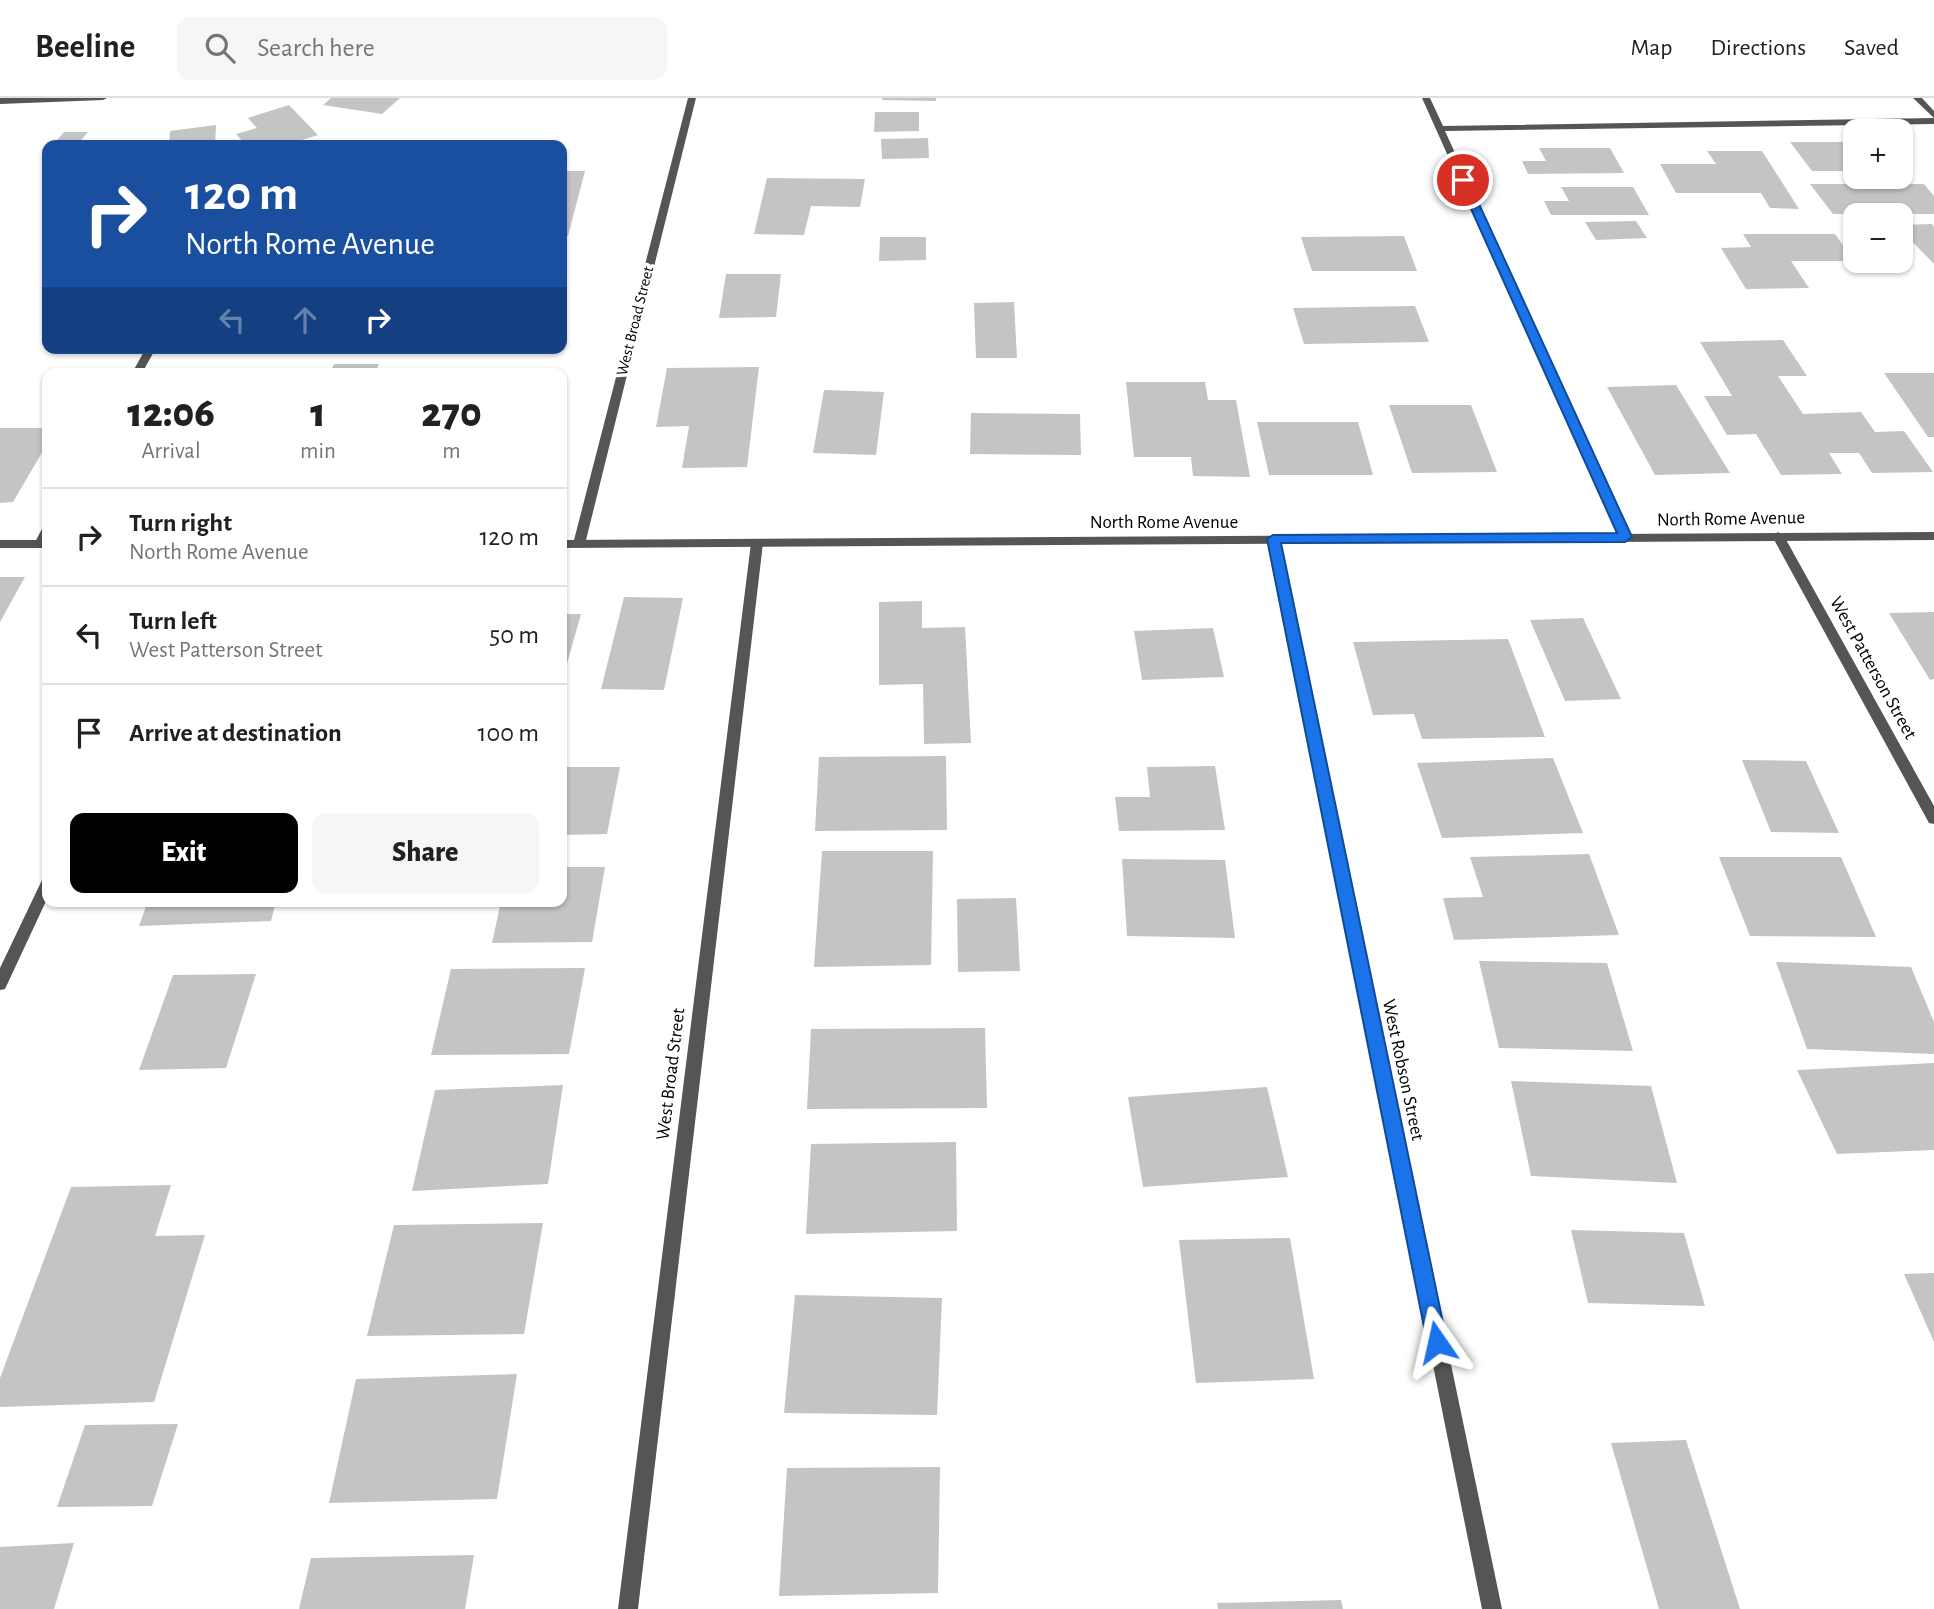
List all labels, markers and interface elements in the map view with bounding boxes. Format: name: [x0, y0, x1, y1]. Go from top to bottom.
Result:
search box: [177, 17, 667, 80]
icon: search: [201, 29, 239, 67]
text: Beeline: [35, 31, 135, 64]
text: Search here: [257, 35, 375, 61]
text: Map: [1630, 36, 1672, 60]
text: Directions: [1710, 36, 1806, 60]
text: Saved: [1844, 36, 1899, 60]
map controls: [1843, 119, 1913, 273]
button: +: [1843, 119, 1913, 189]
pin: [1433, 150, 1493, 210]
icon: arrive: [1444, 161, 1482, 199]
icon: right: [70, 168, 161, 259]
text: 120 m: [185, 170, 298, 219]
button: −: [1843, 203, 1913, 273]
text: North Rome Avenue: [185, 228, 435, 260]
street label: West Broad Street: [614, 265, 656, 377]
icon: left: [213, 301, 251, 339]
icon: ahead: [286, 301, 324, 339]
icon: right: [359, 301, 397, 339]
text: 12:06: [127, 392, 215, 434]
text: 1: [310, 392, 326, 434]
text: 270: [421, 392, 482, 434]
text: Arrival: [141, 440, 201, 463]
text: min: [300, 440, 336, 463]
text: m: [442, 440, 461, 463]
street label: North Rome Avenue: [1657, 508, 1805, 530]
text: Turn right: [129, 510, 232, 536]
street label: North Rome Avenue: [1090, 513, 1238, 532]
icon: right: [70, 518, 108, 556]
text: 120 m: [479, 524, 539, 550]
text: North Rome Avenue: [129, 541, 309, 564]
street label: West Patterson Street: [1826, 593, 1920, 743]
text: Turn left: [129, 608, 217, 634]
icon: left: [70, 616, 108, 654]
text: 50 m: [489, 622, 539, 648]
text: West Patterson Street: [129, 639, 323, 662]
icon: arrive: [70, 714, 108, 752]
text: Arrive at destination: [129, 720, 342, 746]
text: 100 m: [478, 720, 539, 746]
button: Exit: [70, 813, 298, 893]
button: Share: [312, 813, 539, 893]
street label: West Robson Street: [1379, 998, 1427, 1142]
street label: West Broad Street: [653, 1007, 689, 1141]
position arrow: [1400, 1305, 1474, 1379]

